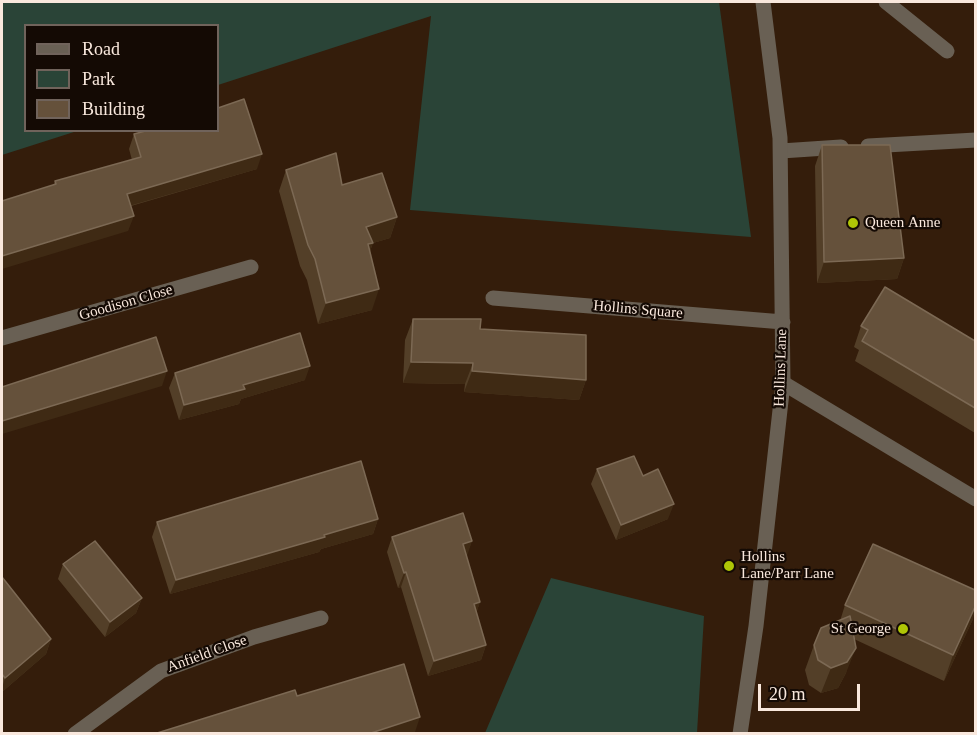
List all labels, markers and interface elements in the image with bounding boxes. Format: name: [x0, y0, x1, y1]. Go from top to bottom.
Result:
legend: [24, 24, 219, 132]
text: Road: [82, 39, 120, 59]
text: Park: [82, 69, 115, 89]
text: Building: [82, 99, 145, 119]
place label: Queen Anne: [865, 214, 940, 232]
marker: Queen Anne: [846, 216, 860, 230]
street label: Goodison Close: [77, 281, 175, 325]
street label: Hollins Square: [593, 297, 683, 323]
street label: Hollins Lane: [771, 329, 791, 407]
place label: Hollins Lane/Parr Lane: [741, 548, 834, 583]
marker: Hollins Lane/Parr Lane: [722, 559, 736, 573]
place label: St George: [831, 620, 891, 638]
marker: St George: [896, 622, 910, 636]
street label: Anfield Close: [165, 631, 249, 677]
scale bar: [761, 672, 863, 710]
text: 20 m: [769, 684, 806, 704]

